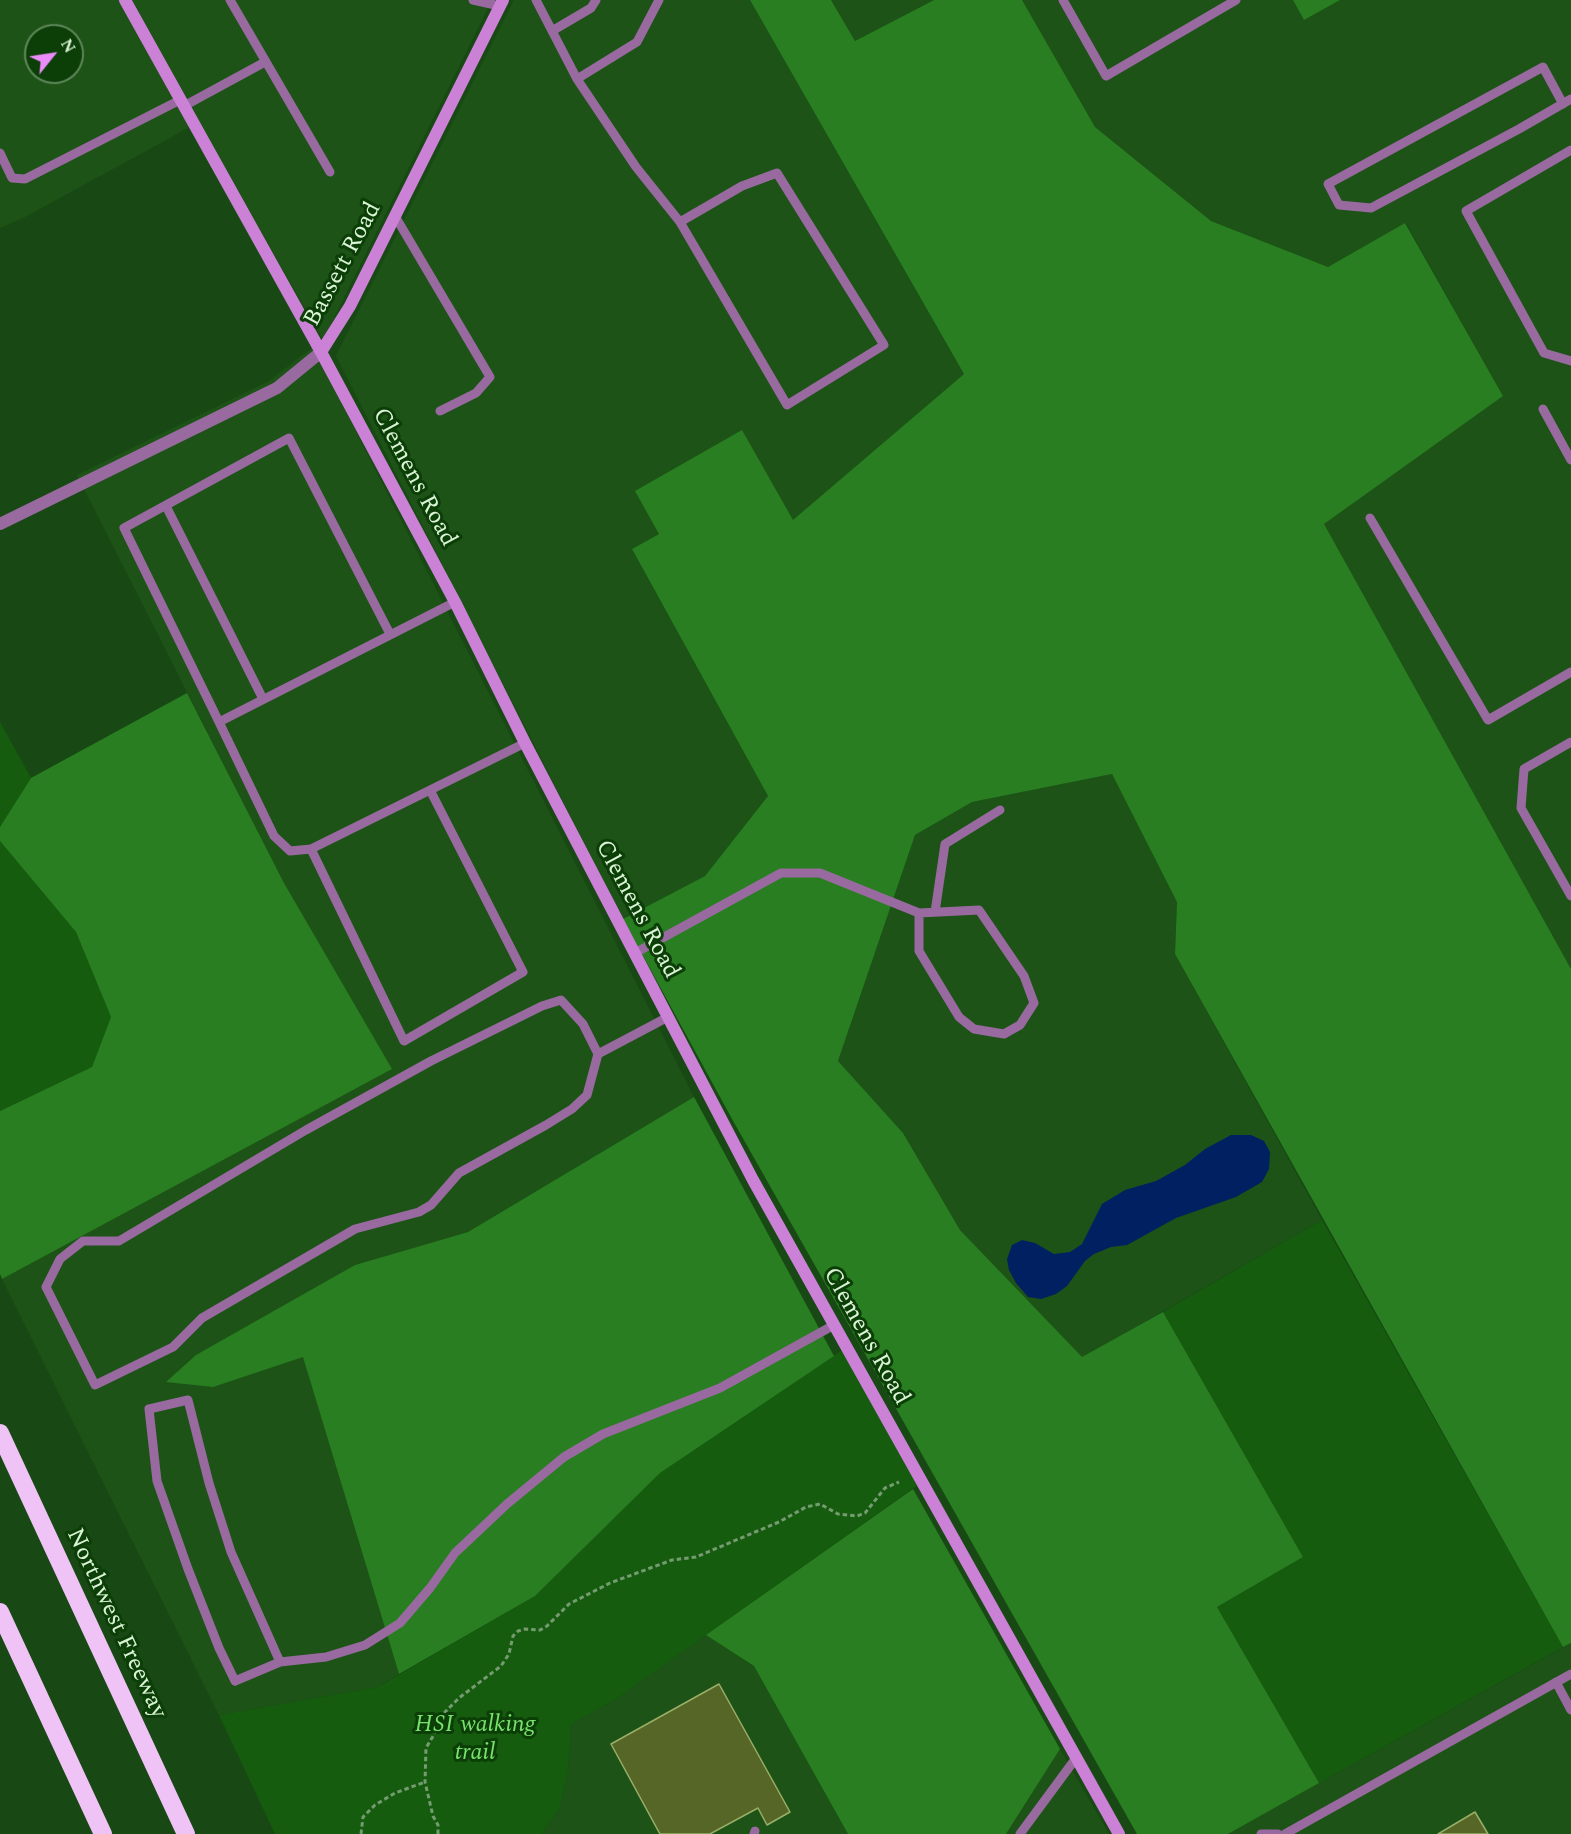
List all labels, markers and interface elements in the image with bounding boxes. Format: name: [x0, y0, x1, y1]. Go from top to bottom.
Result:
north arrow: [24, 24, 84, 84]
text: N: [54, 34, 82, 58]
street label: Bassett Road: [299, 198, 389, 332]
street label: Clemens Road: [364, 404, 462, 552]
street label: Clemens Road: [587, 836, 685, 984]
street label: Clemens Road: [815, 1263, 915, 1411]
street label: Northwest Freeway: [58, 1524, 172, 1724]
park label: HSI walking trail: [415, 1712, 535, 1768]

